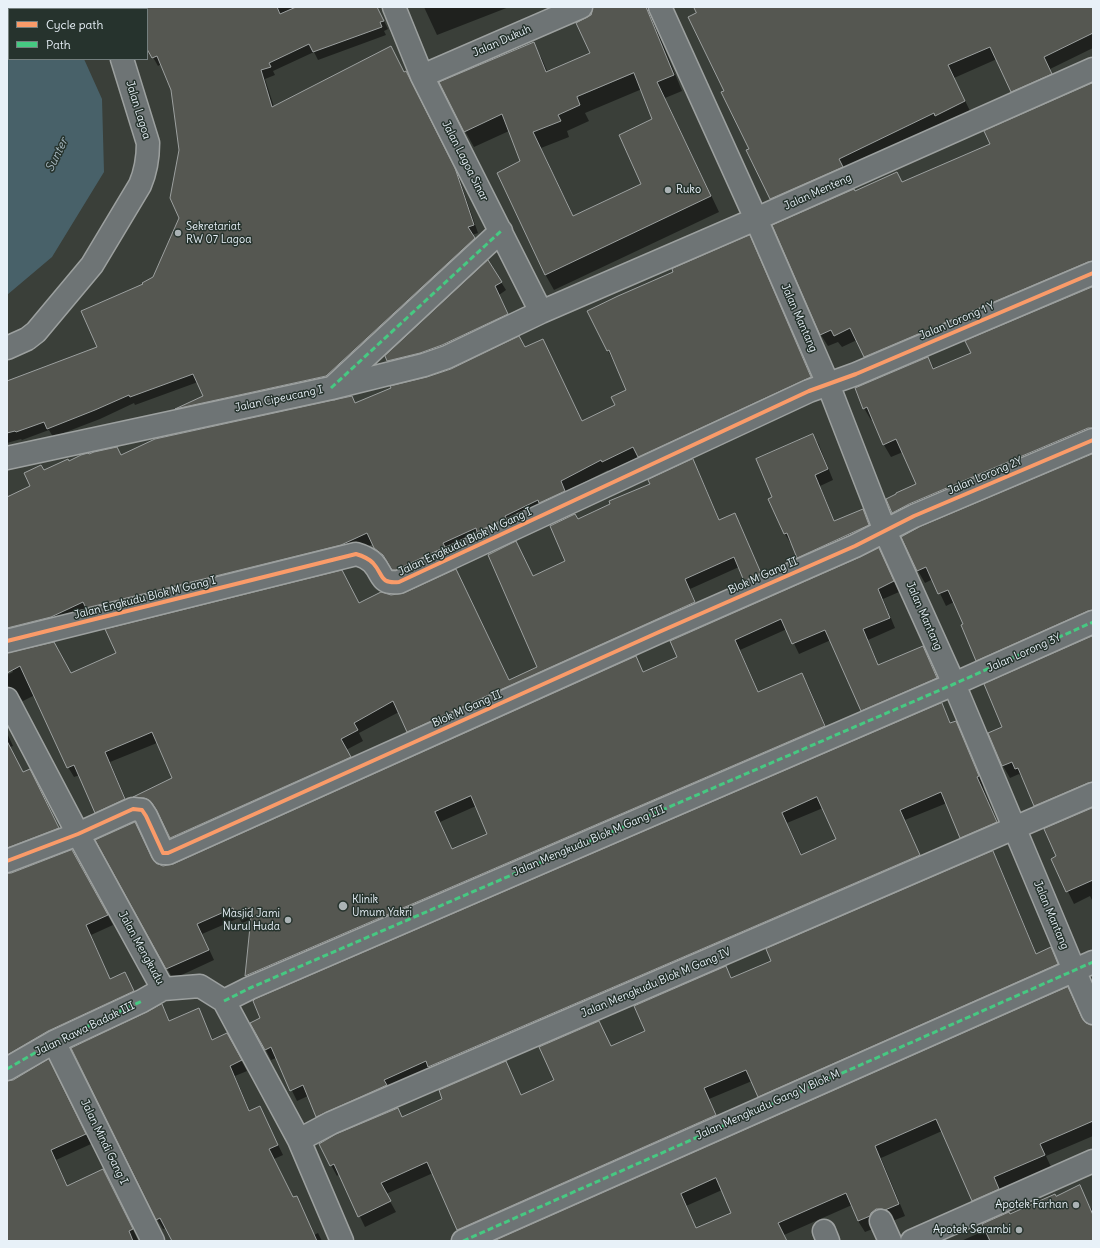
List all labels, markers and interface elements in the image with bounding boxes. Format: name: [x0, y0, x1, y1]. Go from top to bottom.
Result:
legend: [8, 8, 148, 60]
text: Cycle path: [46, 17, 103, 32]
street label: Jalan Dukuh: [471, 22, 533, 60]
text: Path: [46, 37, 71, 52]
street label: Jalan Lagoa: [123, 79, 153, 141]
street label: Jalan Lagoa Sinar: [439, 119, 491, 203]
water label: Sunter: [43, 136, 71, 174]
street label: Jalan Menteng: [782, 171, 854, 213]
place label: Ruko: [676, 183, 701, 197]
marker: Ruko: [663, 185, 673, 195]
place label: Sekretariat RW 07 Lagoa: [186, 220, 251, 246]
marker: Sekretariat RW 07 Lagoa: [173, 228, 183, 238]
street label: Jalan Mantang: [778, 282, 820, 354]
street label: Jalan Lorong 1 Y: [917, 299, 997, 343]
street label: Jalan Cipeucang I: [234, 383, 324, 415]
street label: Jalan Lorong 2Y: [946, 454, 1024, 498]
street label: Jalan Engkudu Blok M Gang I: [396, 505, 534, 579]
street label: Blok M Gang II: [726, 555, 800, 597]
street label: Jalan Engkudu Blok M Gang I: [73, 574, 217, 622]
street label: Jalan Mantang: [903, 580, 945, 652]
street label: Jalan Lorong 3Y: [985, 631, 1063, 675]
street label: Blok M Gang II: [430, 688, 504, 730]
street label: Jalan Mengkudu Blok M Gang III: [511, 803, 667, 879]
street label: Jalan Mantang: [1031, 879, 1071, 951]
place label: Klinik Umum Yakri: [352, 893, 412, 919]
marker: Klinik Umum Yakri: [337, 900, 349, 912]
place label: Masjid Jami Nurul Huda: [222, 907, 280, 933]
street label: Jalan Mengkudu: [115, 909, 167, 987]
marker: Masjid Jami Nurul Huda: [283, 915, 293, 925]
street label: Jalan Mengkudu Blok M Gang IV: [579, 945, 733, 1021]
street label: Jalan Rawa Badak III: [33, 999, 137, 1059]
street label: Jalan Mengkudu Gang V Blok M: [694, 1067, 842, 1143]
street label: Jalan Mindi Gang I: [78, 1097, 130, 1187]
place label: Apotek Farhan: [995, 1198, 1068, 1212]
marker: Apotek Farhan: [1071, 1200, 1081, 1210]
place label: Apotek Serambi: [933, 1223, 1011, 1237]
marker: Apotek Serambi: [1014, 1225, 1024, 1235]

